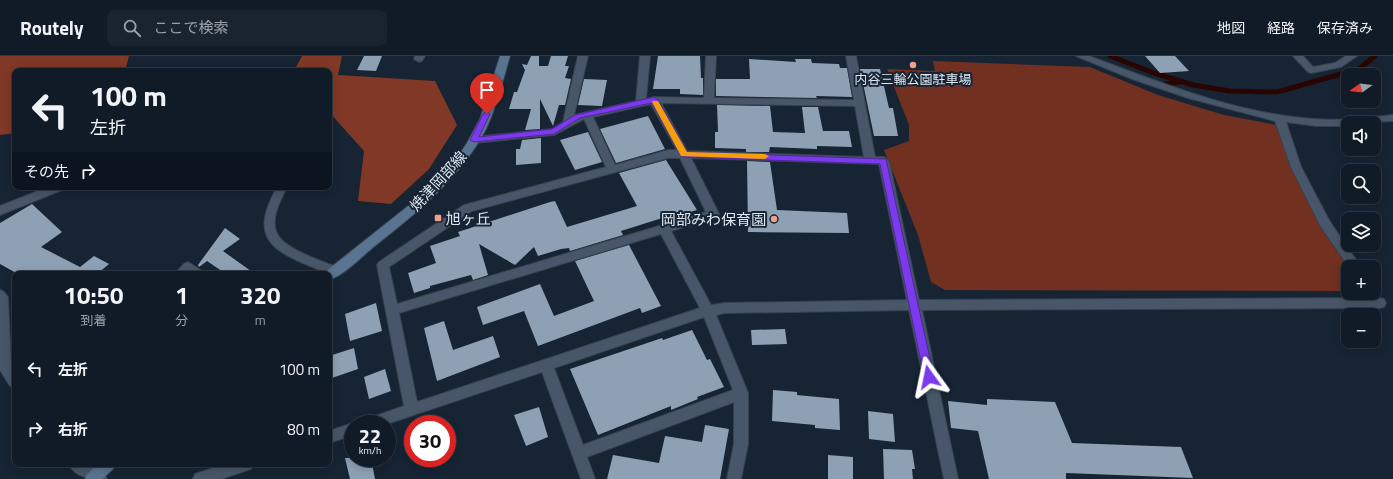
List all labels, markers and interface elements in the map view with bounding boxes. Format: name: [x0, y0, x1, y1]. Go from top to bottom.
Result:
search box: [107, 10, 387, 46]
text: Routely: [20, 13, 83, 42]
text: ここで検索: [153, 16, 229, 39]
icon: search: [121, 17, 143, 39]
text: 地図: [1217, 17, 1245, 38]
text: 経路: [1267, 17, 1295, 38]
text: 保存済み: [1317, 17, 1373, 38]
marker: 内谷三輪公園駐車場: [908, 60, 918, 70]
north arrow: [1341, 68, 1381, 108]
map controls: [1341, 68, 1381, 348]
place label: 内谷三輪公園駐車場: [854, 69, 972, 89]
pin: [470, 73, 504, 114]
text: 100 m: [90, 74, 167, 117]
icon: arrive: [476, 79, 498, 101]
icon: left: [24, 84, 76, 136]
text: 左折: [90, 114, 126, 141]
button: sound: [1341, 116, 1381, 156]
street label: 焼津岡部線: [404, 146, 472, 216]
text: その先: [24, 160, 69, 183]
icon: right: [77, 160, 99, 182]
button: search: [1341, 164, 1381, 204]
place label: 旭ヶ丘: [446, 207, 491, 230]
place label: 岡部みわ保育園: [661, 208, 766, 231]
button: layers: [1341, 212, 1381, 252]
marker: 旭ヶ丘: [433, 213, 443, 223]
marker: 岡部みわ保育園: [769, 214, 779, 224]
button: +: [1341, 260, 1381, 300]
text: 10:50: [64, 277, 123, 313]
text: 1: [175, 277, 189, 313]
text: 320: [240, 277, 280, 313]
button: −: [1341, 308, 1381, 348]
text: 到着: [81, 310, 107, 330]
text: 分: [175, 310, 188, 330]
text: m: [255, 310, 266, 330]
position arrow: [908, 356, 950, 398]
icon: left: [24, 358, 46, 380]
text: 左折: [58, 358, 88, 381]
text: 100 m: [279, 358, 320, 381]
speed limit sign: 30: [404, 415, 456, 467]
icon: right: [24, 418, 46, 440]
text: 右折: [58, 418, 88, 441]
text: 80 m: [287, 418, 320, 441]
text: 22: [359, 420, 381, 451]
text: km/h: [359, 443, 381, 458]

